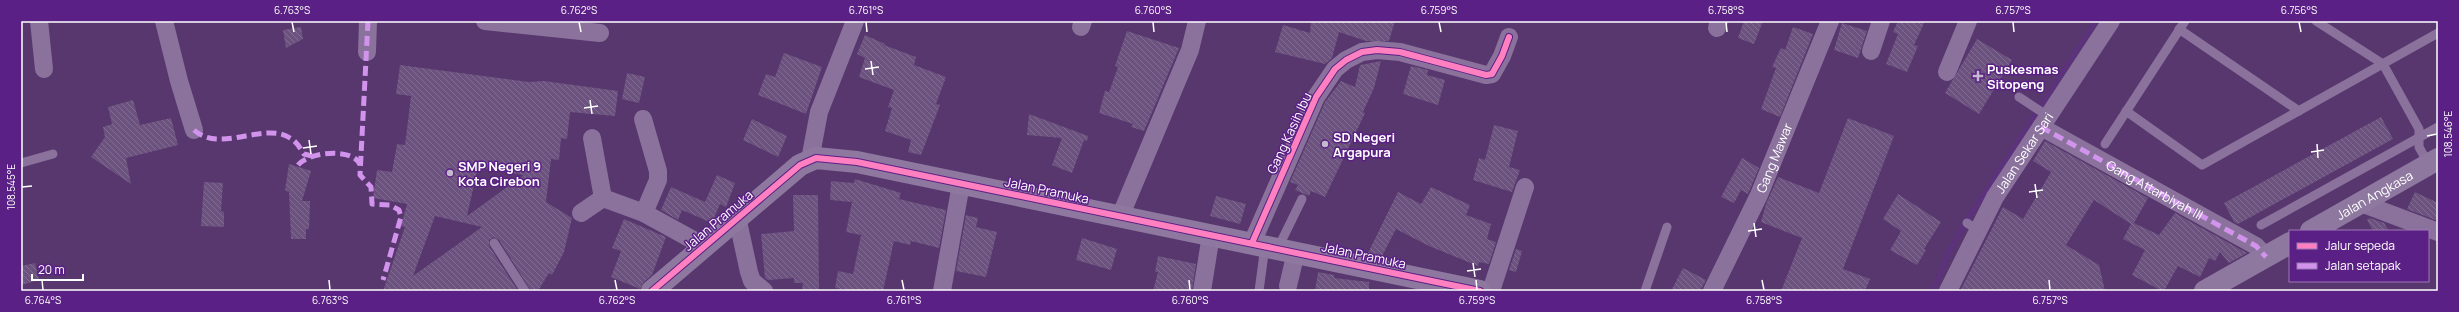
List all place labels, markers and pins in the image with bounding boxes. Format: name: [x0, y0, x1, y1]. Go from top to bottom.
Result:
place label: Puskesmas Sitopeng: [1987, 60, 2058, 93]
marker: Puskesmas Sitopeng: [1972, 70, 1984, 82]
place label: SD Negeri Argapura: [1333, 128, 1395, 161]
marker: SD Negeri Argapura: [1320, 139, 1330, 149]
place label: SMP Negeri 9 Kota Cirebon: [458, 157, 541, 190]
marker: SMP Negeri 9 Kota Cirebon: [445, 168, 455, 178]

